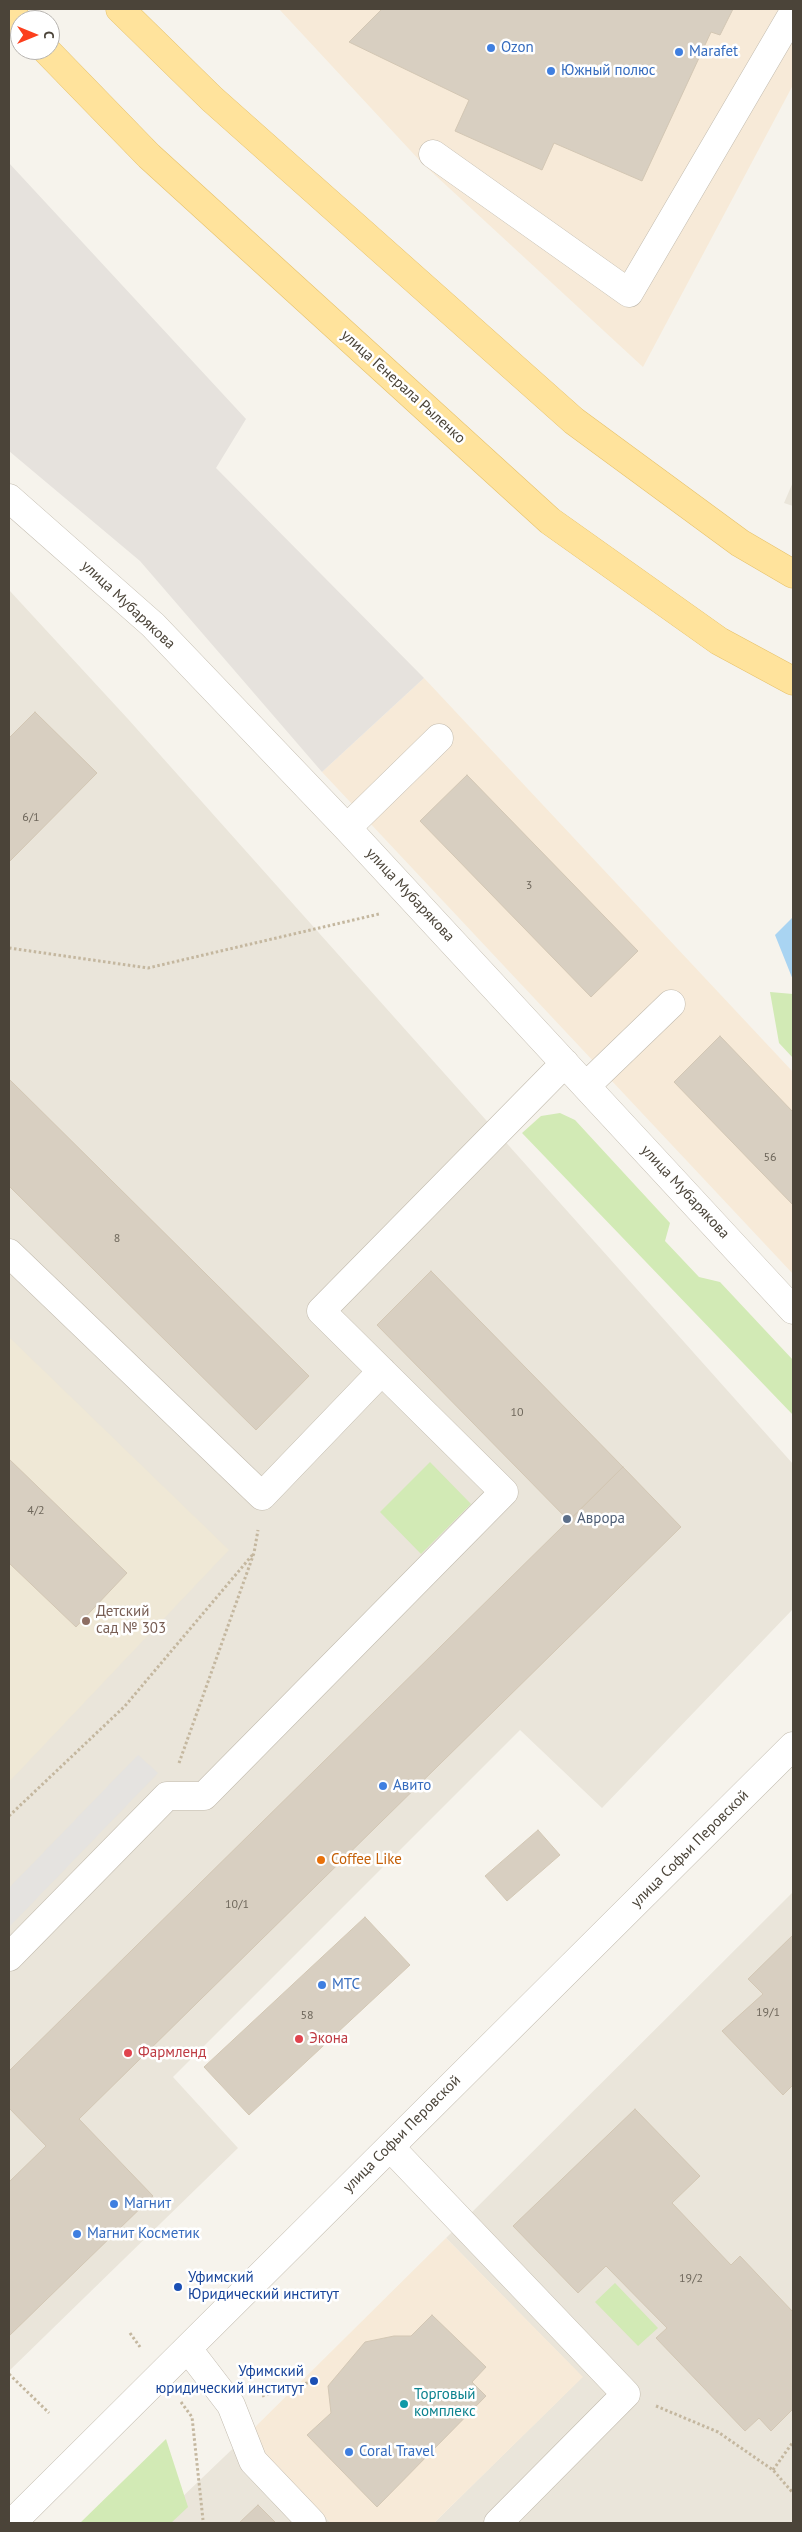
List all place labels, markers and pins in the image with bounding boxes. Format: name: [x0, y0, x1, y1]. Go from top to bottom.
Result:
place label: Ozon: [501, 39, 534, 57]
marker: Ozon: [485, 42, 497, 54]
place label: Marafet: [689, 43, 738, 61]
marker: Marafet: [673, 46, 685, 58]
place label: Южный полюс: [561, 62, 656, 80]
marker: Южный полюс: [545, 65, 557, 77]
place label: Аврора: [577, 1510, 625, 1528]
marker: Аврора: [561, 1513, 573, 1525]
place label: Детский сад № 303: [96, 1603, 166, 1638]
marker: Детский сад № 303: [80, 1615, 92, 1627]
place label: Авито: [393, 1777, 431, 1795]
marker: Авито: [377, 1780, 389, 1792]
place label: Coffee Like: [331, 1851, 402, 1869]
marker: Coffee Like: [315, 1854, 327, 1866]
place label: МТС: [332, 1976, 360, 1994]
marker: МТС: [316, 1979, 328, 1991]
place label: Экона: [309, 2030, 348, 2048]
marker: Экона: [293, 2033, 305, 2045]
place label: Фармленд: [138, 2044, 206, 2062]
marker: Фармленд: [122, 2047, 134, 2059]
place label: Магнит: [124, 2195, 171, 2213]
marker: Магнит: [108, 2198, 120, 2210]
place label: Магнит Косметик: [87, 2225, 200, 2243]
marker: Магнит Косметик: [71, 2228, 83, 2240]
place label: Уфимский Юридический институт: [188, 2269, 339, 2304]
marker: Уфимский Юридический институт: [172, 2281, 184, 2293]
place label: Уфимский юридический институт: [156, 2363, 304, 2398]
marker: Уфимский юридический институт: [308, 2375, 320, 2387]
place label: Торговый комплекс: [414, 2386, 476, 2421]
marker: Торговый комплекс: [398, 2398, 410, 2410]
place label: Coral Travel: [359, 2443, 434, 2461]
marker: Coral Travel: [343, 2446, 355, 2458]

